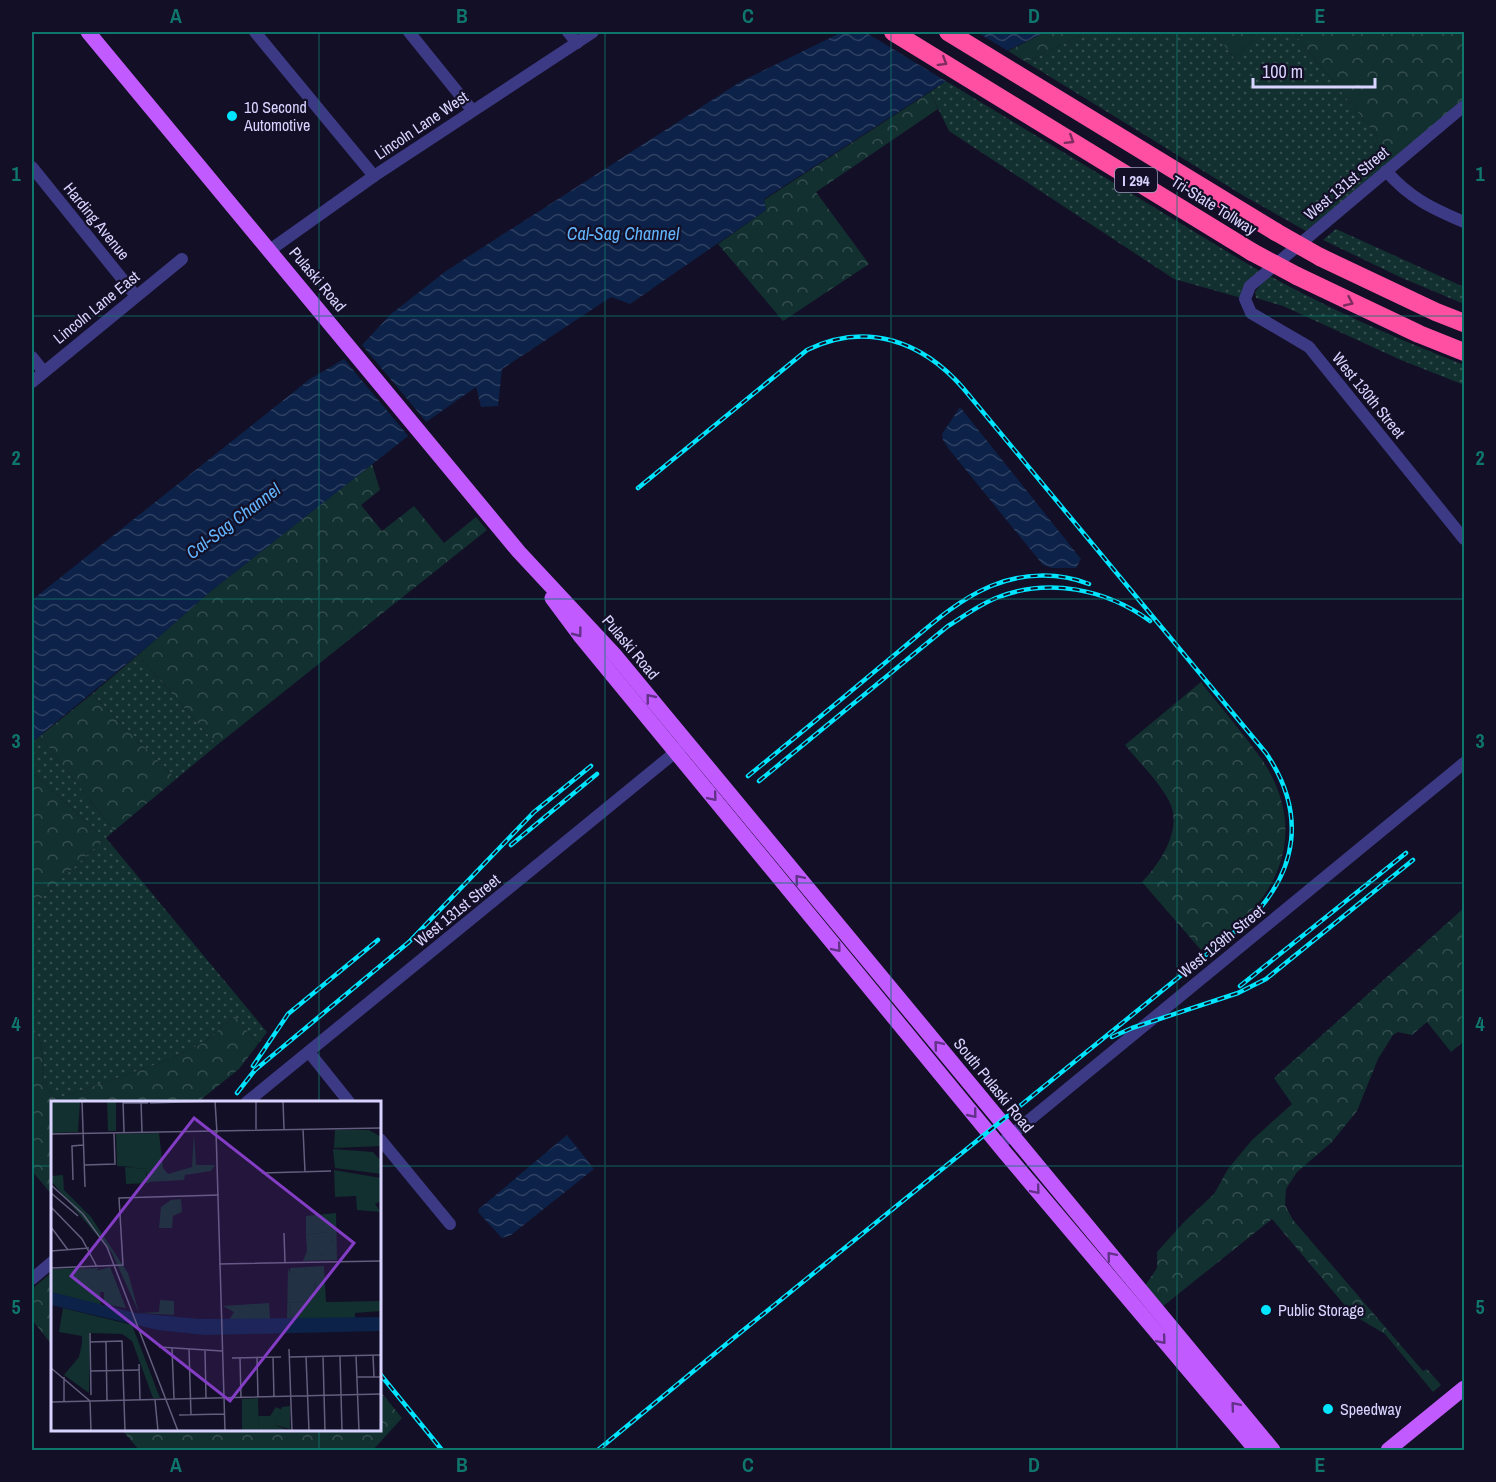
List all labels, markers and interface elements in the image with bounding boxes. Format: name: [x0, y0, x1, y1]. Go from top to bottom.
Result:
text: A: [170, 2, 182, 29]
text: B: [456, 2, 468, 29]
text: C: [742, 2, 754, 29]
text: D: [1028, 2, 1040, 29]
text: E: [1315, 2, 1326, 29]
scale bar: [1253, 51, 1374, 89]
one-way arrow: [937, 54, 947, 66]
text: 100 m: [1262, 59, 1303, 84]
street label: Lincoln Lane West: [370, 85, 472, 164]
place label: 10 Second Automotive: [243, 96, 310, 136]
marker: 10 Second Automotive: [225, 109, 239, 123]
one-way arrow: [1064, 132, 1074, 144]
street label: West 131st Street: [1299, 141, 1393, 225]
text: 1: [11, 160, 21, 187]
text: 1: [1475, 160, 1485, 187]
road number: I 294: [1115, 168, 1157, 192]
street label: Tri-State Tollway: [1167, 170, 1261, 240]
street label: Harding Avenue: [59, 178, 135, 264]
water label: Cal-Sag Channel: [567, 221, 680, 246]
street label: Pulaski Road: [284, 242, 352, 316]
street label: Lincoln Lane East: [48, 265, 144, 349]
one-way arrow: [1343, 295, 1354, 307]
street label: West 130th Street: [1327, 347, 1411, 443]
text: 2: [11, 444, 21, 471]
text: 2: [1475, 444, 1485, 471]
water label: Cal-Sag Channel: [181, 477, 286, 565]
street label: Pulaski Road: [597, 610, 665, 684]
one-way arrow: [571, 626, 582, 637]
one-way arrow: [646, 693, 657, 704]
text: 3: [11, 727, 21, 754]
text: 3: [1475, 727, 1485, 754]
one-way arrow: [706, 790, 717, 801]
street label: West 131st Street: [410, 868, 505, 951]
one-way arrow: [796, 875, 807, 886]
street label: West 129th Street: [1173, 899, 1269, 983]
one-way arrow: [830, 941, 841, 952]
text: 4: [11, 1010, 21, 1037]
text: 4: [1475, 1010, 1485, 1037]
street label: South Pulaski Road: [949, 1033, 1039, 1137]
one-way arrow: [934, 1041, 945, 1052]
inset map: [51, 1101, 381, 1431]
one-way arrow: [966, 1107, 977, 1118]
one-way arrow: [1029, 1183, 1040, 1194]
one-way arrow: [1107, 1252, 1118, 1263]
text: 5: [11, 1293, 21, 1320]
text: 5: [1475, 1293, 1485, 1320]
place label: Public Storage: [1278, 1299, 1364, 1321]
marker: Public Storage: [1259, 1303, 1273, 1317]
one-way arrow: [1154, 1333, 1165, 1344]
place label: Speedway: [1340, 1398, 1402, 1420]
one-way arrow: [1232, 1402, 1243, 1413]
marker: Speedway: [1321, 1402, 1335, 1416]
text: A: [170, 1451, 182, 1478]
text: B: [456, 1451, 468, 1478]
text: C: [742, 1451, 754, 1478]
text: D: [1028, 1451, 1040, 1478]
text: E: [1315, 1451, 1326, 1478]

